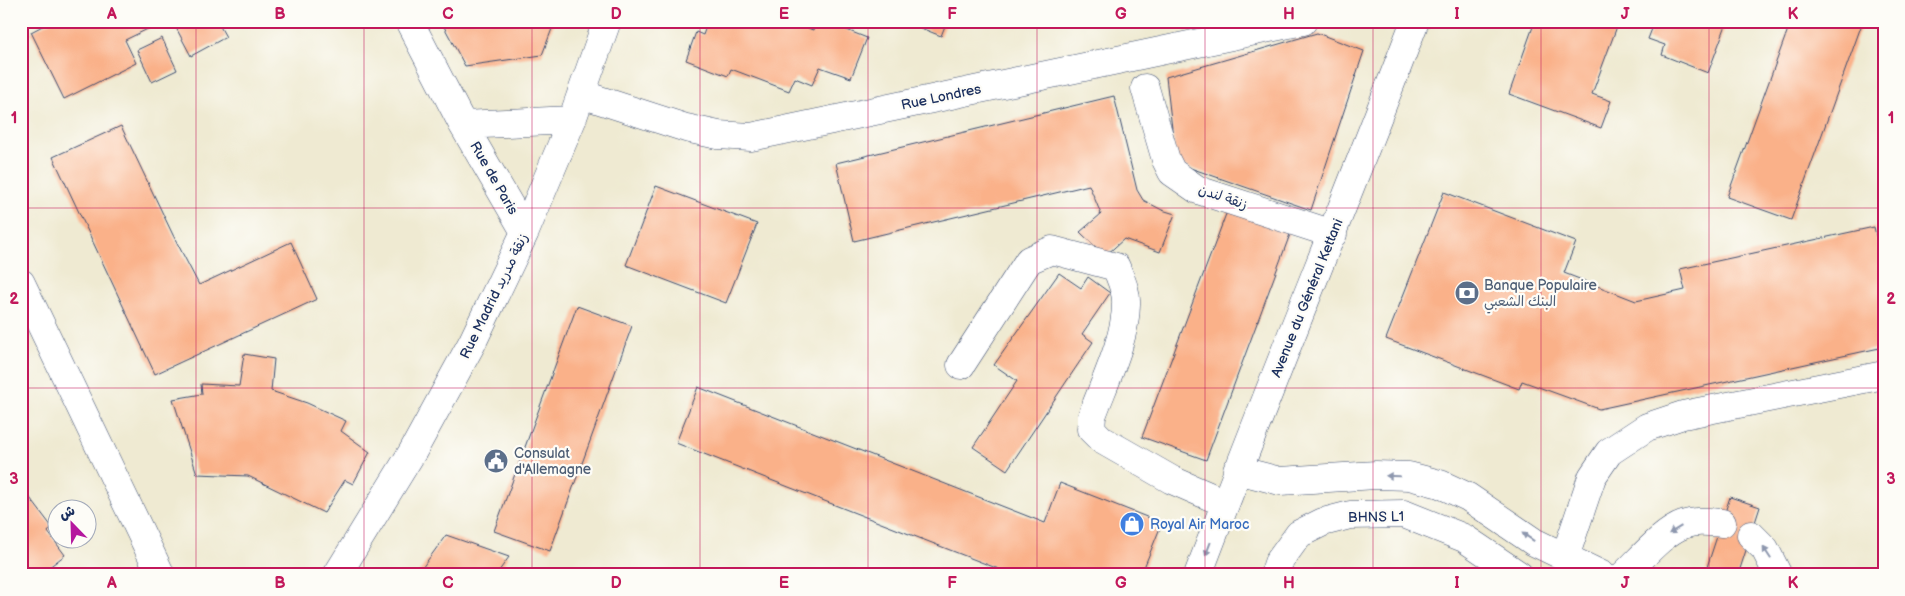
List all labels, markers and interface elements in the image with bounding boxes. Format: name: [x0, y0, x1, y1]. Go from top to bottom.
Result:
text: A: [106, 5, 117, 24]
text: B: [274, 5, 286, 24]
text: C: [442, 5, 454, 24]
text: D: [610, 5, 622, 24]
text: E: [779, 5, 789, 24]
text: F: [947, 5, 957, 24]
text: G: [1115, 5, 1127, 24]
text: H: [1283, 5, 1295, 24]
text: I: [1454, 5, 1460, 24]
text: J: [1621, 5, 1630, 24]
text: K: [1788, 5, 1799, 24]
street label: Rue Londres: [899, 80, 983, 114]
text: 1: [11, 109, 17, 128]
text: 1: [1888, 109, 1894, 128]
street label: Rue de Paris: [466, 139, 522, 218]
street label: زنقة لندن: [1196, 181, 1250, 213]
street label: Avenue du Général Kettani: [1267, 216, 1347, 380]
street label: Rue Madrid زنقة مدريد: [456, 231, 532, 361]
place label: Banque Populaire البنك الشعبي: [1484, 277, 1597, 314]
bank icon: Banque Populaire البنك الشعبي: [1454, 280, 1480, 306]
text: 2: [9, 290, 19, 309]
text: 2: [1886, 290, 1896, 309]
place label: Consulat d'Allemagne: [514, 445, 591, 478]
public building icon: Consulat d'Allemagne: [483, 448, 509, 474]
text: 3: [9, 470, 19, 489]
text: 3: [1886, 470, 1896, 489]
one-way arrow: [1384, 472, 1400, 480]
north arrow: [48, 498, 98, 548]
text: ش: [57, 502, 78, 523]
street label: BHNS L1: [1348, 508, 1404, 526]
shop icon: Royal Air Maroc: [1119, 511, 1145, 537]
place label: Royal Air Maroc: [1150, 516, 1249, 533]
one-way arrow: [1668, 525, 1681, 534]
one-way arrow: [1521, 533, 1534, 542]
one-way arrow: [1204, 541, 1211, 556]
one-way arrow: [1762, 547, 1772, 560]
text: A: [106, 574, 117, 593]
text: B: [274, 574, 286, 593]
text: C: [442, 574, 454, 593]
text: D: [610, 574, 622, 593]
text: E: [779, 574, 789, 593]
text: F: [947, 574, 957, 593]
text: G: [1115, 574, 1127, 593]
text: H: [1283, 574, 1295, 593]
text: I: [1454, 574, 1460, 593]
text: J: [1621, 574, 1630, 593]
text: K: [1788, 574, 1799, 593]

